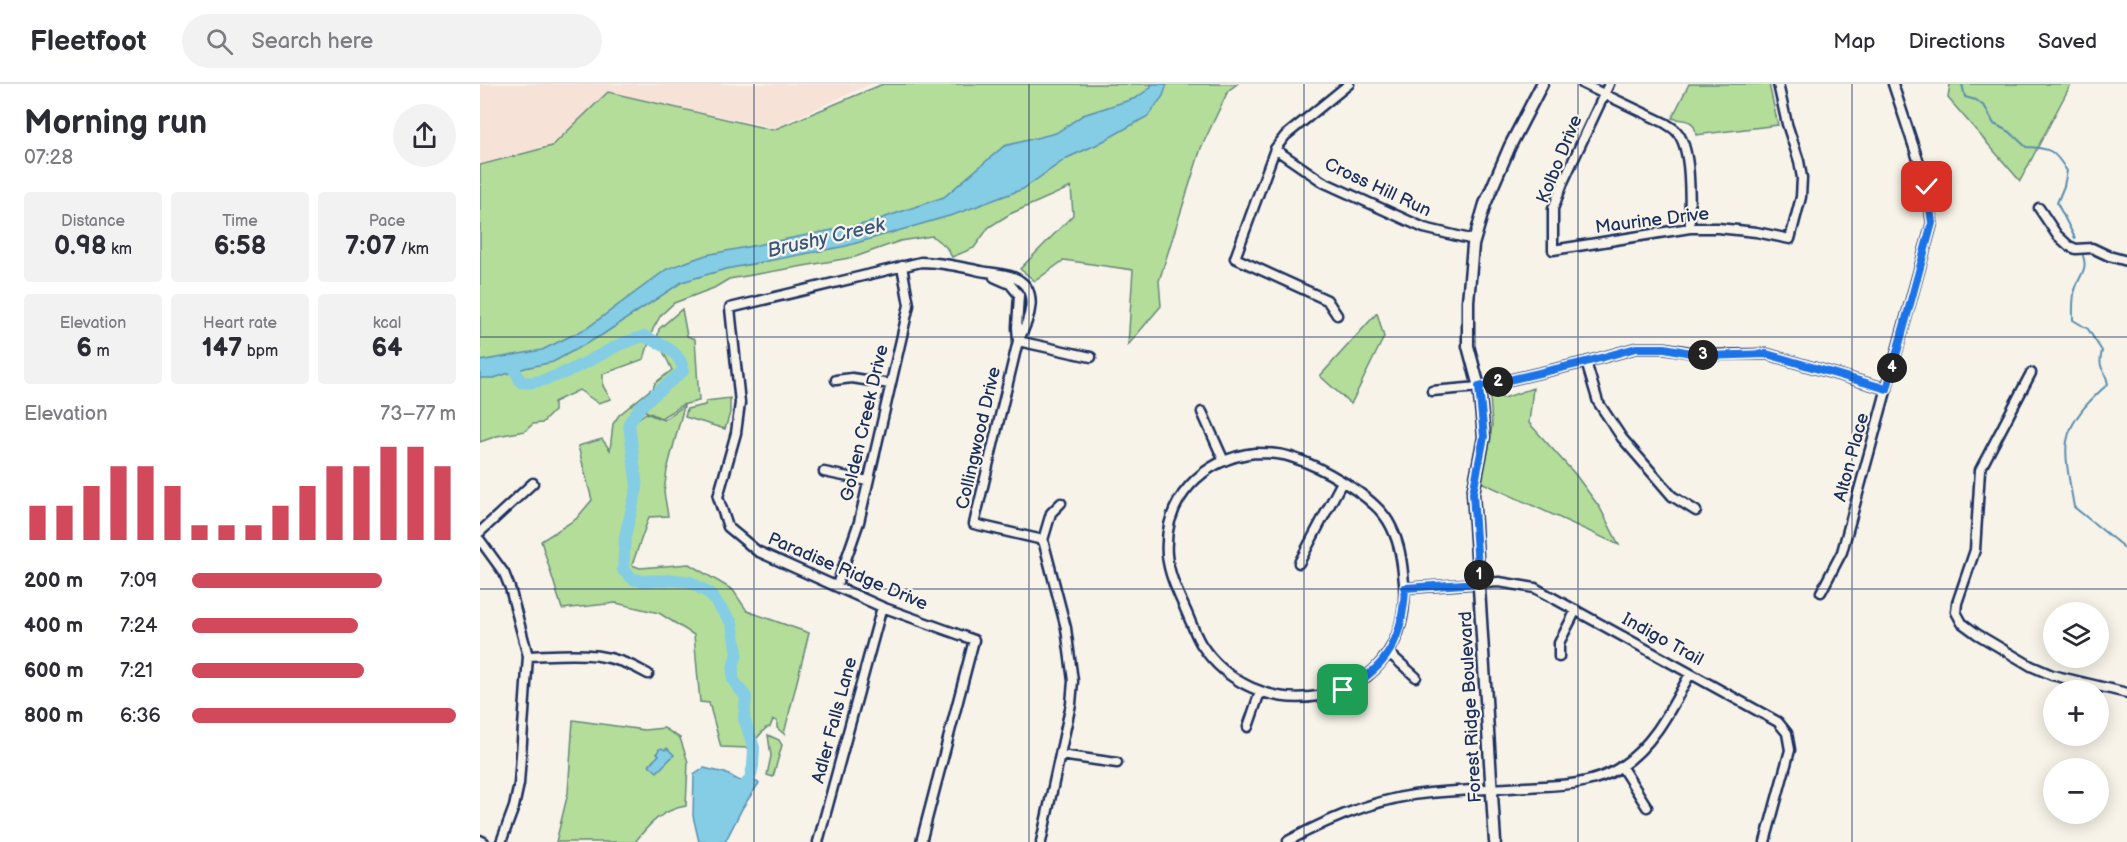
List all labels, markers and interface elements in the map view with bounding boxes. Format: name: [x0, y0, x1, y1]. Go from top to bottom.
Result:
search box: [182, 14, 602, 68]
text: Fleetfoot: [30, 25, 146, 58]
icon: search: [203, 25, 236, 58]
text: Search here: [251, 28, 373, 55]
text: Map: [1833, 29, 1876, 54]
text: Directions: [1909, 29, 2005, 54]
text: Saved: [2038, 29, 2097, 54]
text: Morning run: [24, 103, 207, 143]
button: share: [393, 104, 456, 167]
street label: Kolbo Drive: [1532, 112, 1587, 206]
text: 07:28: [24, 146, 73, 170]
street label: Cross Hill Run: [1321, 154, 1434, 221]
pin: [1901, 161, 1952, 212]
icon: check: [1910, 170, 1943, 203]
street label: Maurine Drive: [1594, 203, 1710, 238]
text: Distance: [61, 212, 125, 231]
text: Time: [222, 212, 258, 231]
text: Pace: [369, 212, 405, 231]
water label: Brushy Creek: [765, 213, 889, 263]
text: 0.98: [54, 231, 107, 262]
text: 6:58: [214, 231, 266, 262]
text: 7:07: [345, 231, 396, 262]
text: km: [107, 240, 132, 259]
text: /km: [396, 240, 429, 259]
text: Elevation: [60, 314, 126, 333]
text: Heart rate: [203, 314, 277, 333]
text: kcal: [373, 314, 401, 333]
text: 6: [76, 333, 92, 364]
text: 147: [202, 333, 242, 364]
text: 64: [371, 333, 403, 364]
pin: 3: [1688, 340, 1718, 370]
text: m: [92, 342, 110, 361]
text: bpm: [242, 342, 278, 361]
street label: Golden Creek Drive: [836, 343, 893, 503]
text: 3: [1698, 345, 1708, 364]
pin: 4: [1877, 353, 1907, 383]
text: 4: [1887, 358, 1897, 377]
street label: Collingwood Drive: [952, 364, 1005, 511]
pin: 2: [1483, 367, 1513, 397]
text: 2: [1493, 372, 1503, 391]
text: Elevation: [24, 402, 107, 426]
text: 73–77 m: [380, 402, 456, 426]
street label: Alton Place: [1830, 410, 1873, 504]
street label: Paradise Ridge Drive: [765, 528, 931, 615]
pin: 1: [1464, 560, 1494, 590]
text: 1: [1476, 565, 1482, 584]
text: 200 m: [24, 569, 83, 593]
text: 7:09: [120, 569, 157, 593]
map controls: [2043, 602, 2109, 824]
button: layers: [2043, 602, 2109, 668]
street label: Indigo Trail: [1618, 609, 1707, 670]
street label: Forest Ridge Boulevard: [1455, 611, 1486, 803]
text: 400 m: [24, 614, 83, 638]
text: 7:24: [120, 614, 158, 638]
street label: Adler Falls Lane: [808, 654, 862, 786]
text: 600 m: [24, 659, 84, 683]
text: 7:21: [120, 659, 153, 683]
pin: [1317, 664, 1368, 715]
icon: arrive: [1326, 673, 1359, 706]
button: +: [2043, 680, 2109, 746]
text: 800 m: [24, 704, 83, 728]
text: 6:36: [120, 704, 161, 728]
button: −: [2043, 758, 2109, 824]

